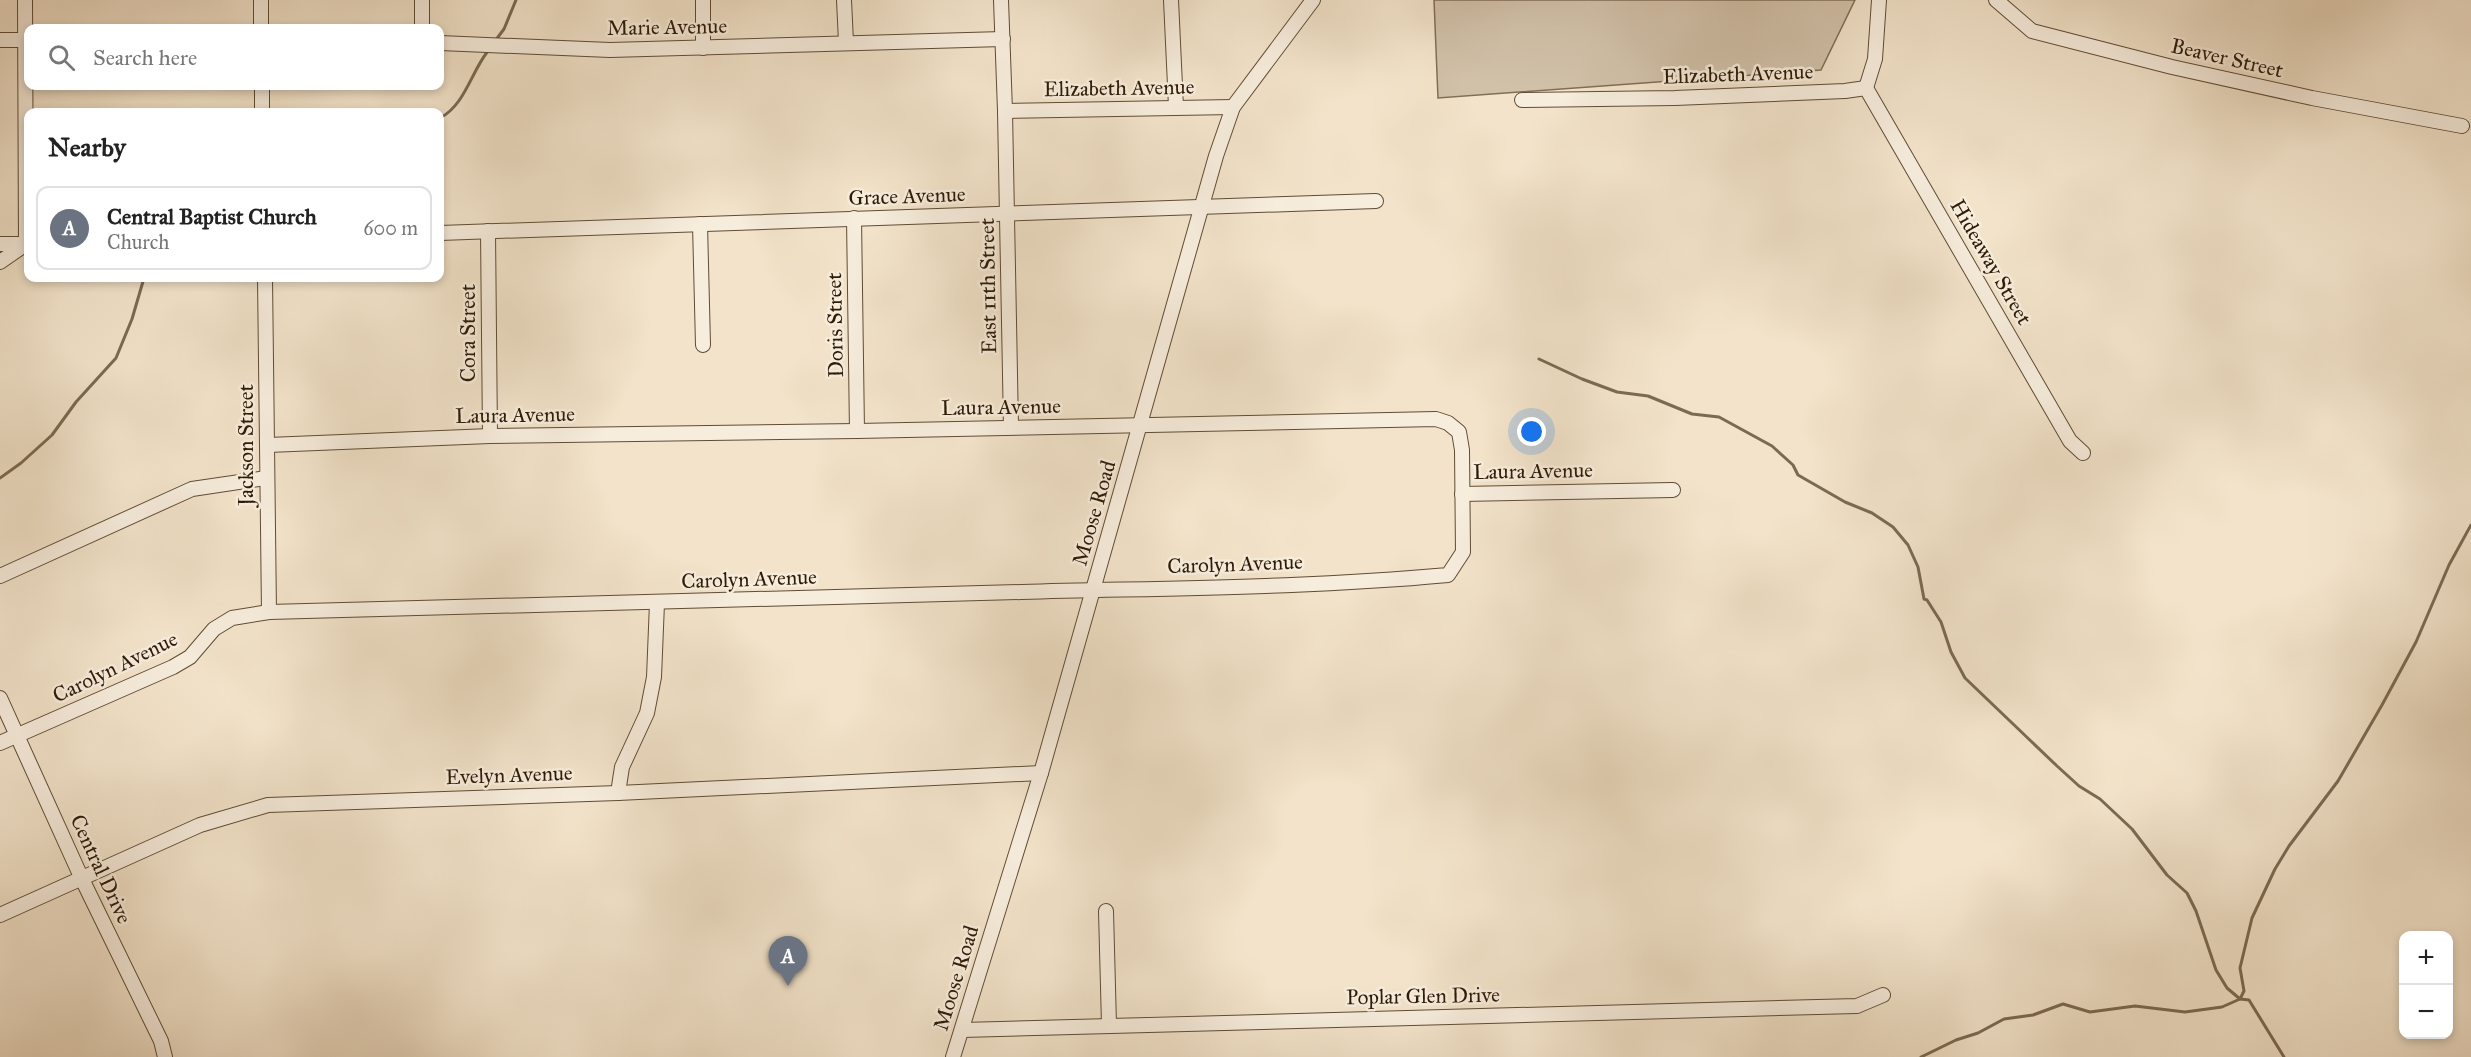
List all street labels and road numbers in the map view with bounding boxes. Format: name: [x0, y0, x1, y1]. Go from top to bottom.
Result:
street label: Marie Avenue: [607, 13, 728, 41]
street label: Beaver Street: [2168, 32, 2286, 84]
street label: Elizabeth Avenue: [1662, 58, 1814, 90]
street label: Elizabeth Avenue: [1043, 74, 1195, 102]
street label: Grace Avenue: [848, 181, 966, 211]
street label: Hideaway Street: [1945, 195, 2038, 330]
street label: East 11th Street: [974, 217, 1002, 354]
street label: Doris Street: [821, 272, 849, 378]
street label: Cora Street: [455, 283, 481, 382]
street label: Jackson Street: [233, 383, 259, 508]
street label: Laura Avenue: [941, 393, 1061, 421]
street label: Laura Avenue: [455, 401, 575, 429]
street label: Moose Road: [1067, 457, 1122, 569]
street label: Laura Avenue: [1473, 457, 1593, 485]
street label: Carolyn Avenue: [1167, 549, 1304, 579]
street label: Carolyn Avenue: [681, 564, 818, 594]
street label: Carolyn Avenue: [48, 625, 182, 708]
street label: Evelyn Avenue: [445, 760, 573, 790]
street label: Central Drive: [64, 810, 138, 928]
street label: Moose Road: [928, 922, 984, 1034]
street label: Poplar Glen Drive: [1346, 982, 1500, 1010]

